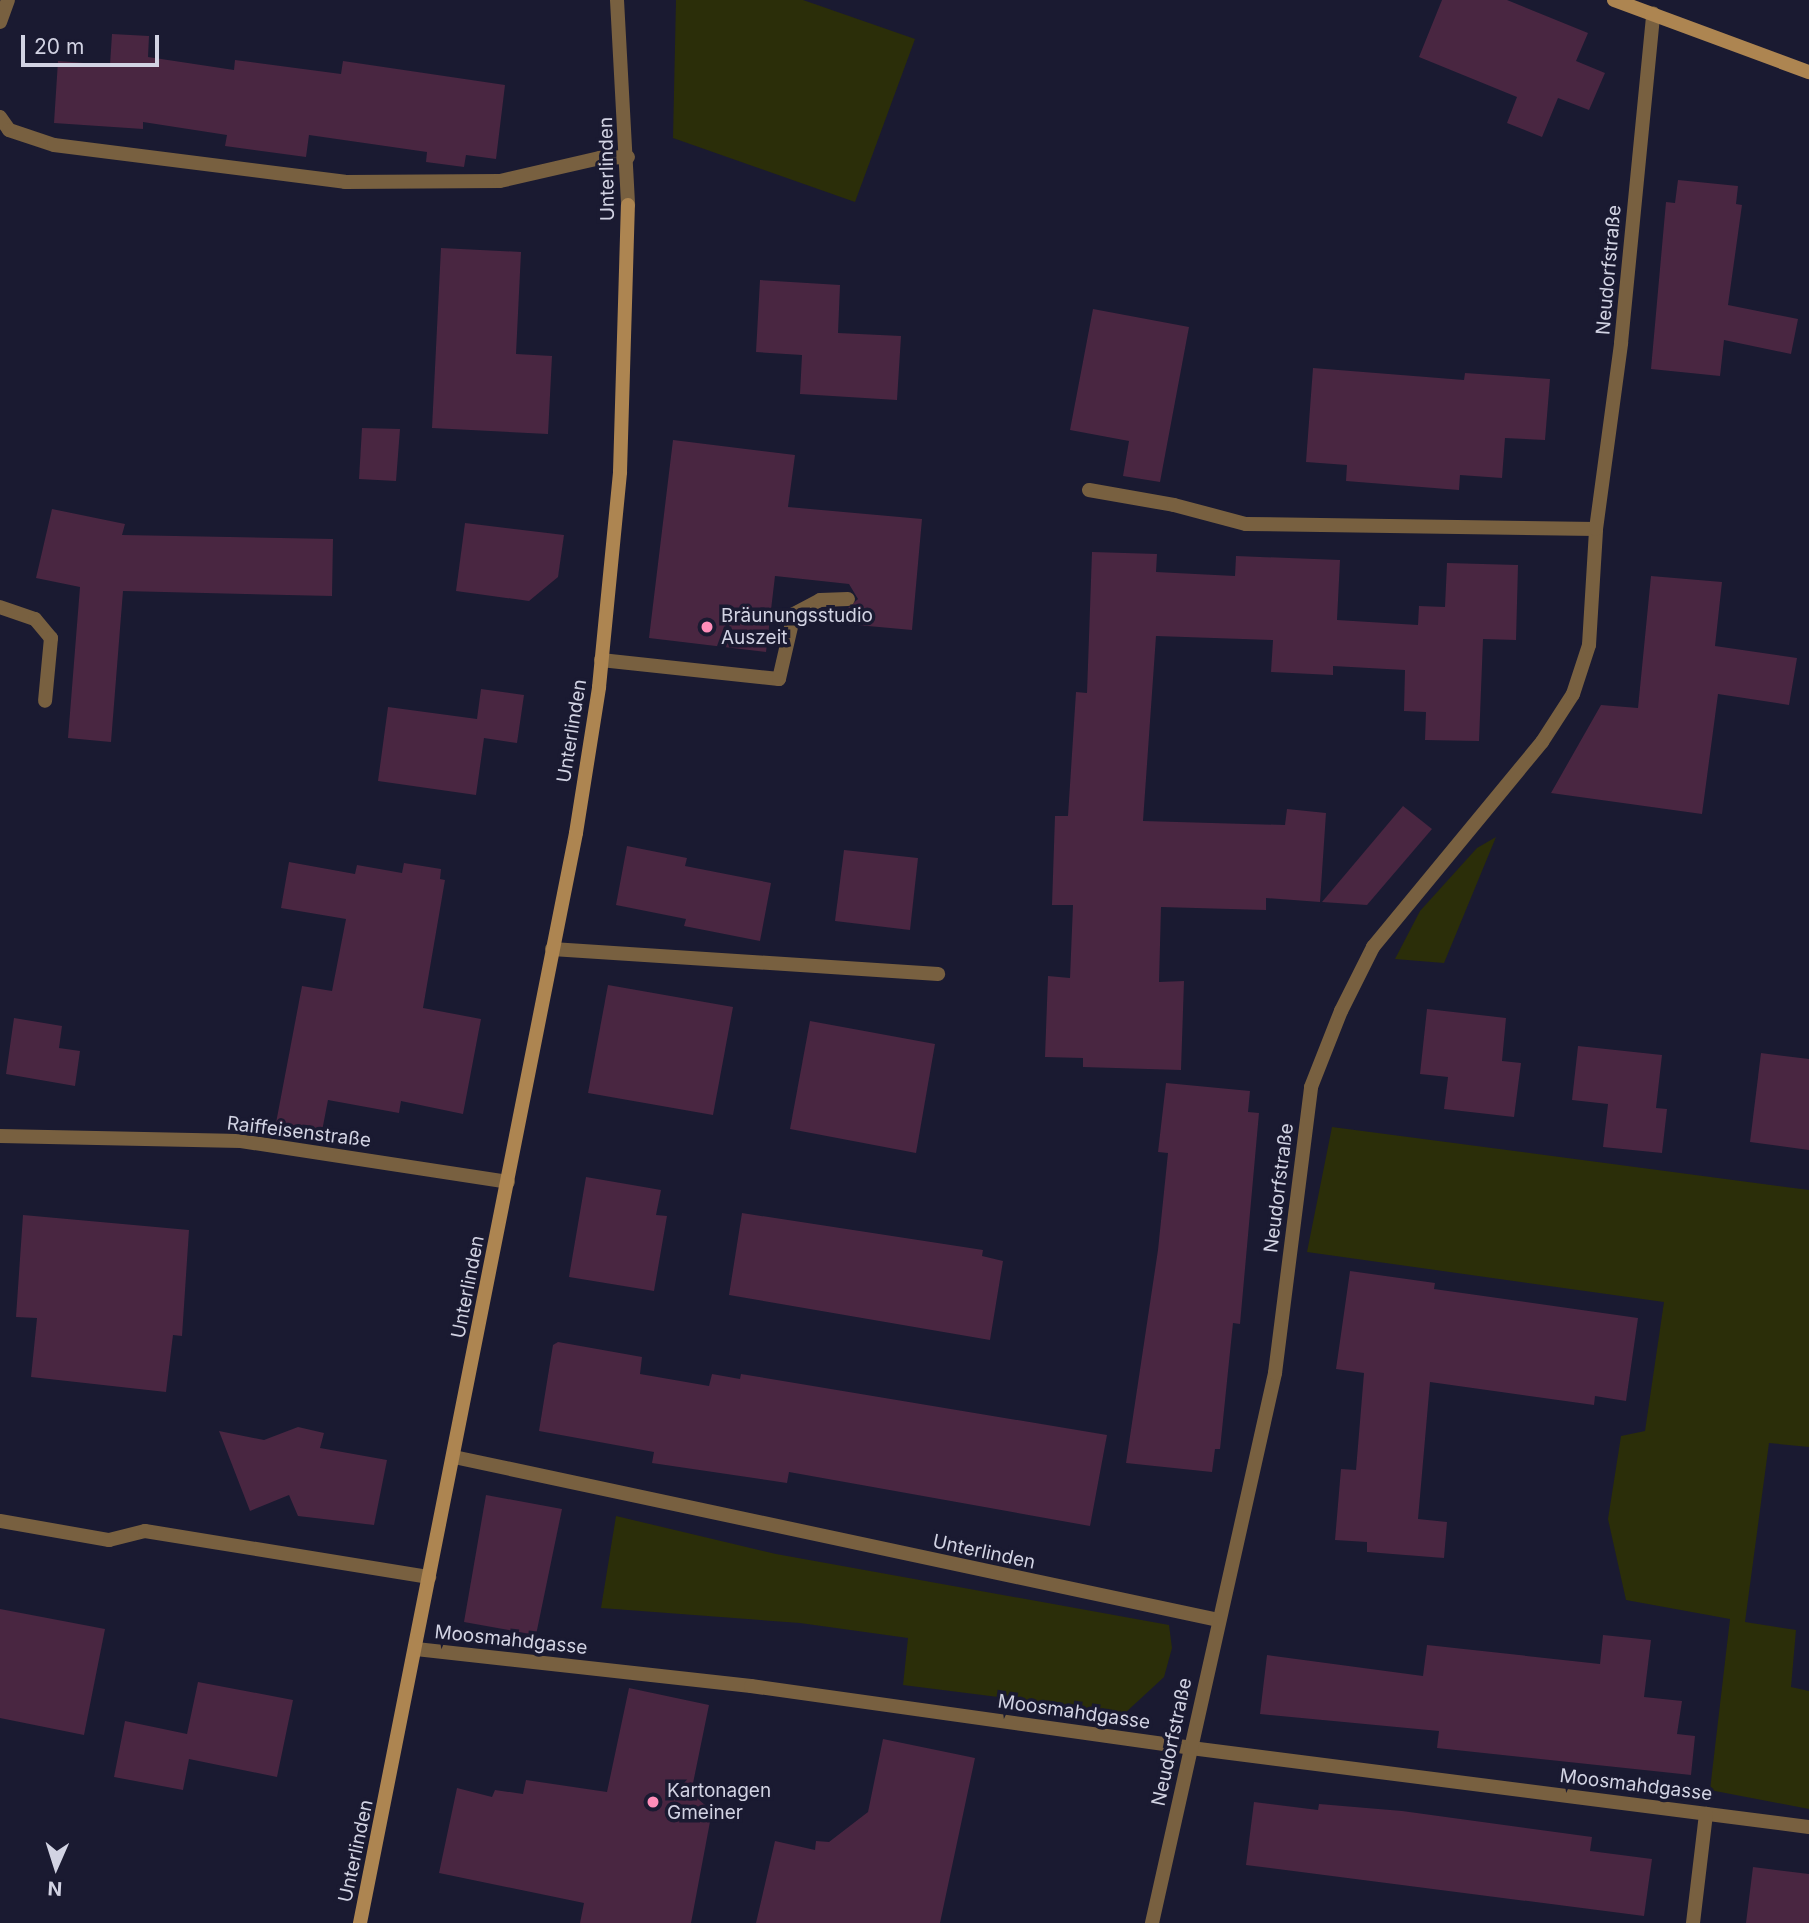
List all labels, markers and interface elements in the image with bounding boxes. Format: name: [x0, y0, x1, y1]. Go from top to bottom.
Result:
scale bar: [24, 21, 163, 65]
text: 20 m: [34, 34, 84, 59]
street label: Unterlinden: [595, 117, 619, 221]
street label: Neudorfstraße: [1592, 204, 1626, 336]
place label: Bräunungsstudio Auszeit: [721, 605, 873, 649]
marker: Bräunungsstudio Auszeit: [699, 619, 715, 635]
street label: Unterlinden: [553, 678, 591, 784]
street label: Raiffeisenstraße: [226, 1112, 372, 1152]
street label: Neudorfstraße: [1260, 1122, 1298, 1254]
street label: Unterlinden: [447, 1234, 489, 1340]
street label: Unterlinden: [931, 1530, 1037, 1574]
street label: Moosmahdgasse: [433, 1621, 589, 1659]
street label: Neudorfstraße: [1147, 1676, 1197, 1808]
street label: Moosmahdgasse: [996, 1690, 1152, 1734]
street label: Moosmahdgasse: [1558, 1764, 1714, 1806]
place label: Kartonagen Gmeiner: [667, 1780, 771, 1824]
marker: Kartonagen Gmeiner: [645, 1794, 661, 1810]
street label: Unterlinden: [334, 1798, 378, 1904]
north arrow: [21, 1832, 91, 1902]
text: N: [47, 1877, 63, 1900]

